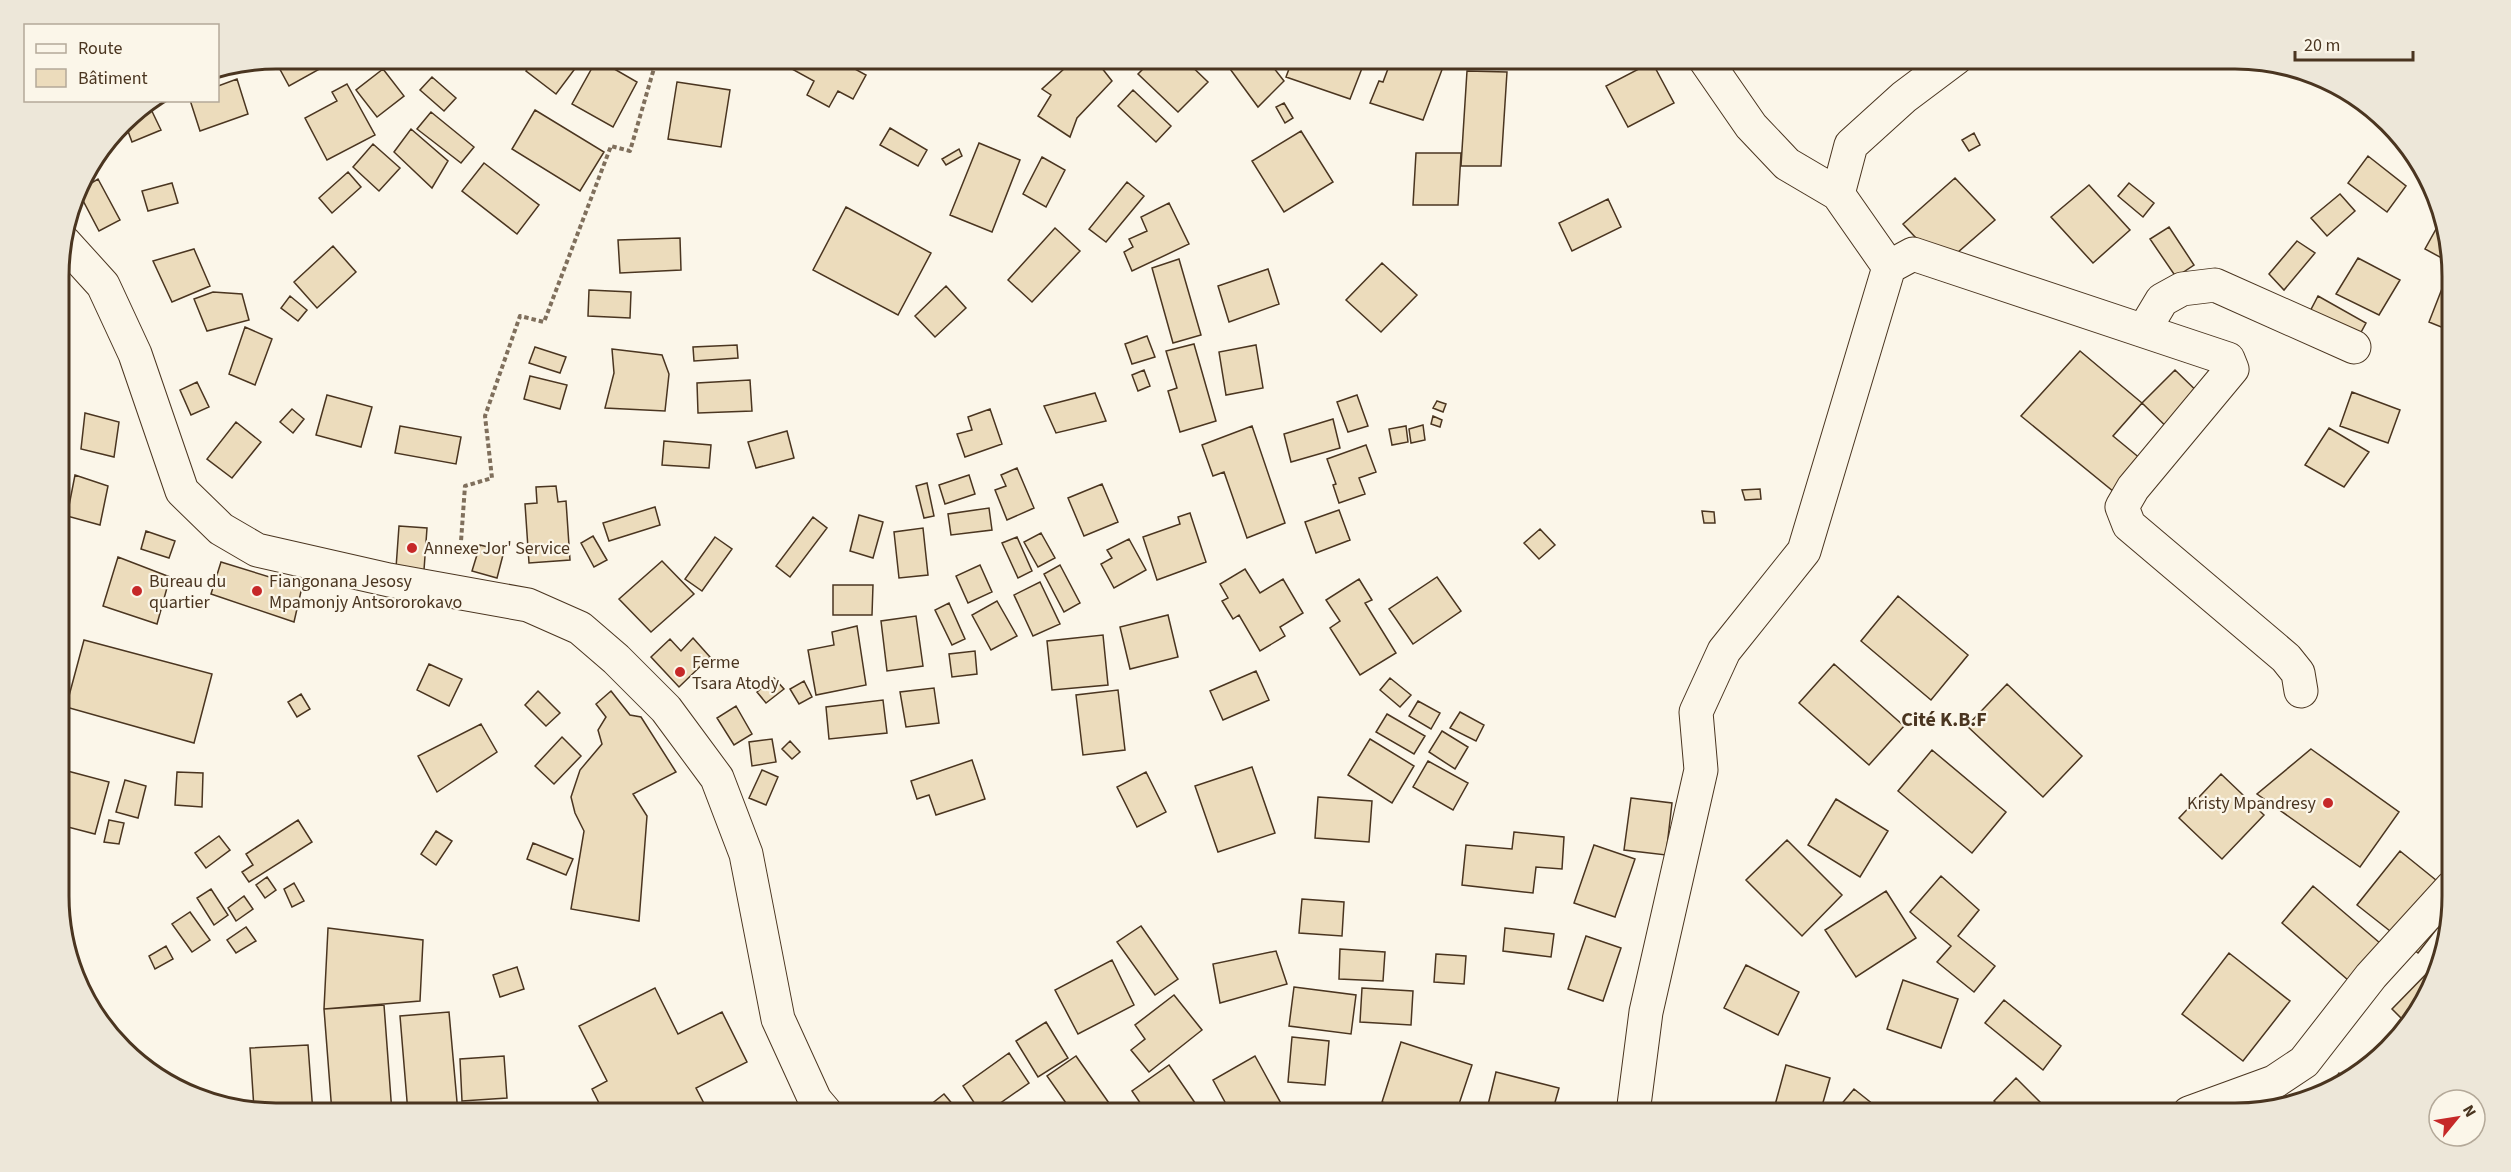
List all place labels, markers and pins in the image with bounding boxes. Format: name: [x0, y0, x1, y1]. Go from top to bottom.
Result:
place label: Annexe Jor' Service: [424, 536, 570, 561]
marker: Annexe Jor' Service: [405, 541, 419, 555]
place label: Bureau du quartier: [149, 569, 226, 615]
place label: Fiangonana Jesosy Mpamonjy Antsororokavo: [269, 569, 462, 615]
marker: Bureau du quartier: [130, 584, 144, 598]
marker: Fiangonana Jesosy Mpamonjy Antsororokavo: [250, 584, 264, 598]
place label: Ferme Tsara Atody: [692, 650, 780, 696]
marker: Ferme Tsara Atody: [673, 665, 687, 679]
place label: Kristy Mpandresy: [2187, 791, 2317, 816]
marker: Kristy Mpandresy: [2321, 796, 2335, 810]

